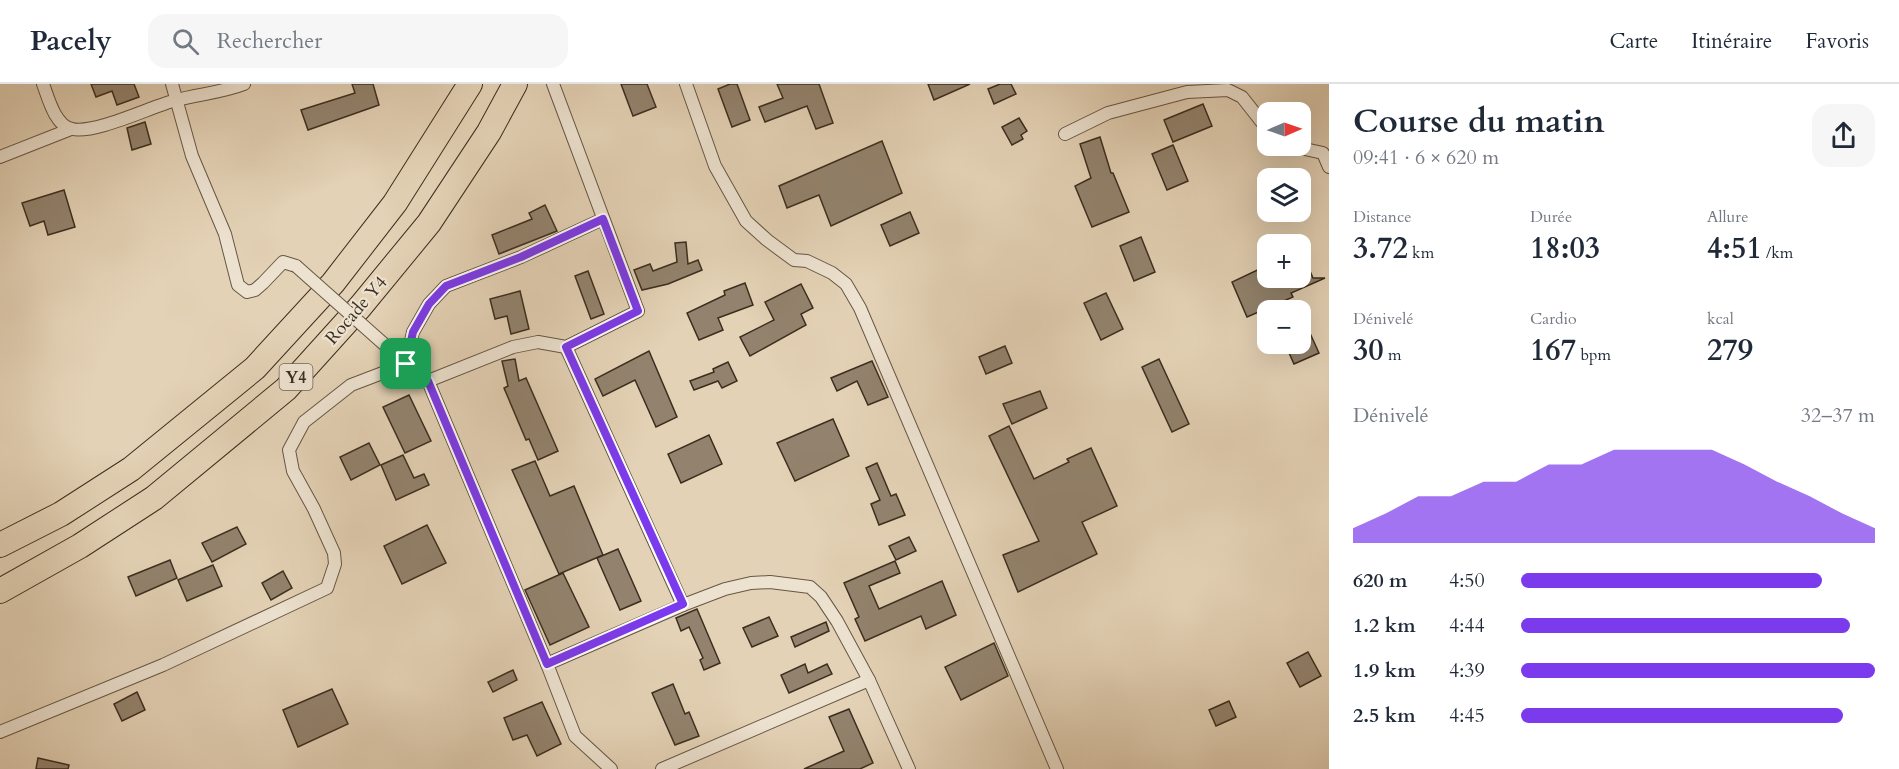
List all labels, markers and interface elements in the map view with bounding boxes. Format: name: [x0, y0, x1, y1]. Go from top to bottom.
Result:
search box: [148, 14, 568, 68]
text: Pacely: [30, 22, 112, 60]
icon: search: [169, 25, 202, 58]
text: Rechercher: [217, 26, 322, 56]
text: Carte: [1609, 27, 1658, 56]
text: Itinéraire: [1691, 27, 1772, 56]
text: Favoris: [1805, 27, 1869, 56]
text: Course du matin: [1353, 99, 1605, 144]
north arrow: [1257, 102, 1311, 156]
map controls: [1257, 102, 1311, 354]
button: share: [1812, 104, 1875, 167]
text: 09:41 · 6 × 620 m: [1353, 144, 1499, 171]
button: layers: [1257, 168, 1311, 222]
text: Distance: [1353, 206, 1411, 228]
text: Durée: [1530, 206, 1572, 228]
text: Allure: [1707, 206, 1748, 228]
text: 3.72: [1353, 228, 1408, 269]
text: 18:03: [1530, 228, 1600, 269]
text: 4:51: [1707, 228, 1762, 269]
button: +: [1257, 234, 1311, 288]
text: km: [1408, 242, 1434, 264]
text: /km: [1762, 242, 1793, 264]
street label: Rocade Y4: [320, 271, 393, 350]
button: −: [1257, 300, 1311, 354]
text: Dénivelé: [1353, 308, 1414, 330]
text: Cardio: [1530, 308, 1577, 330]
text: kcal: [1707, 308, 1734, 330]
text: 30: [1353, 330, 1384, 371]
text: 167: [1530, 330, 1576, 371]
text: 279: [1707, 330, 1753, 371]
pin: [380, 338, 431, 389]
text: m: [1384, 344, 1402, 366]
text: bpm: [1576, 344, 1611, 366]
icon: arrive: [389, 347, 422, 380]
road number: Y4: [280, 364, 312, 390]
text: Dénivelé: [1353, 402, 1429, 429]
text: 32–37 m: [1801, 402, 1875, 429]
text: 620 m: [1353, 567, 1408, 594]
text: 4:50: [1449, 567, 1485, 594]
text: 1.2 km: [1353, 612, 1416, 639]
text: 4:44: [1449, 612, 1485, 639]
text: 1.9 km: [1353, 657, 1416, 684]
text: 4:39: [1449, 657, 1485, 684]
text: 2.5 km: [1353, 702, 1416, 729]
text: 4:45: [1449, 702, 1485, 729]

